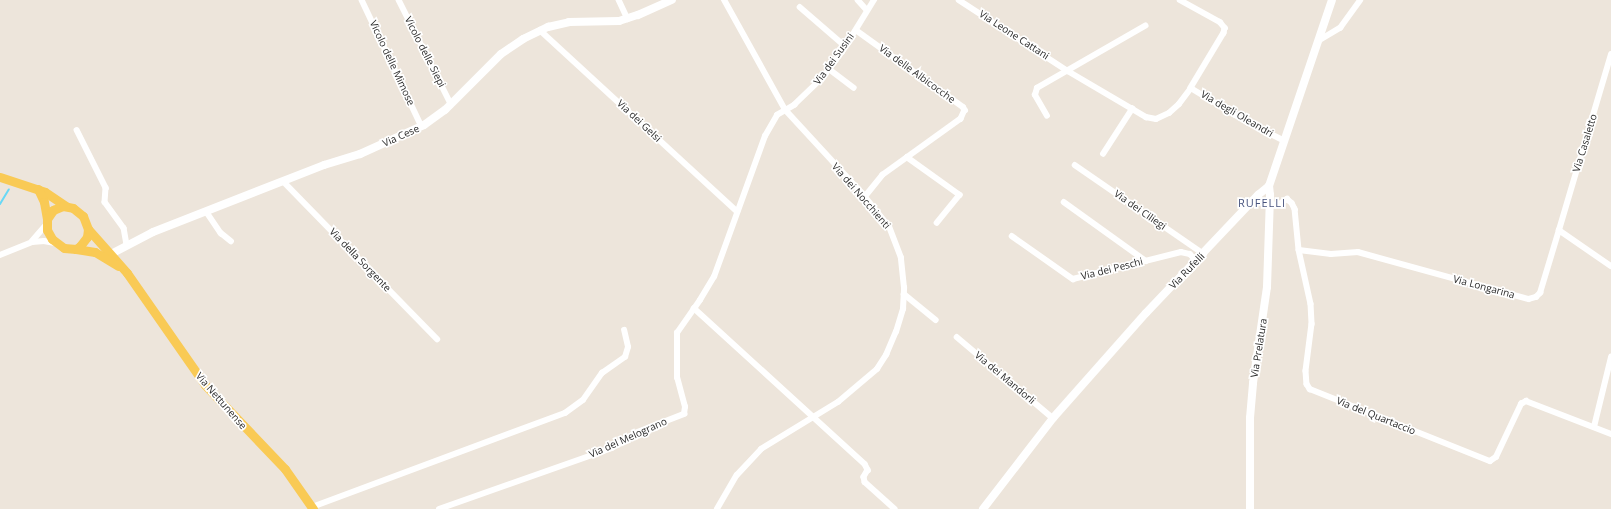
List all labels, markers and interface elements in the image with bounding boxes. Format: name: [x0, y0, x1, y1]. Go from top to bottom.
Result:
street label: Via Leone Cattani: [977, 8, 1051, 62]
street label: Vicolo delle Siepi: [402, 15, 448, 89]
street label: Vicolo delle Mimose: [367, 19, 417, 107]
street label: Via dei Susini: [811, 31, 857, 87]
street label: Via delle Albicocche: [877, 42, 957, 106]
street label: Via degli Oleandri: [1199, 88, 1275, 140]
street label: Via dei Gelsi: [614, 97, 664, 145]
street label: Via Casaletto: [1570, 113, 1600, 173]
street label: Via Cese: [381, 123, 421, 149]
street label: Via dei Nocchienti: [829, 161, 893, 231]
street label: Via dei Ciliegi: [1112, 188, 1168, 232]
district label: RUFELLI: [1238, 196, 1286, 210]
street label: Via della Sorgente: [327, 226, 393, 294]
street label: Via Rufelli: [1167, 250, 1207, 292]
street label: Via dei Peschi: [1080, 256, 1144, 282]
street label: Via Longarina: [1452, 273, 1516, 301]
street label: Via Prelatura: [1248, 318, 1270, 378]
street label: Via dei Mandorli: [972, 349, 1038, 407]
street label: Via Nettunense: [193, 370, 249, 432]
street label: Via del Quartaccio: [1335, 395, 1417, 437]
street label: Via del Melograno: [587, 415, 669, 461]

